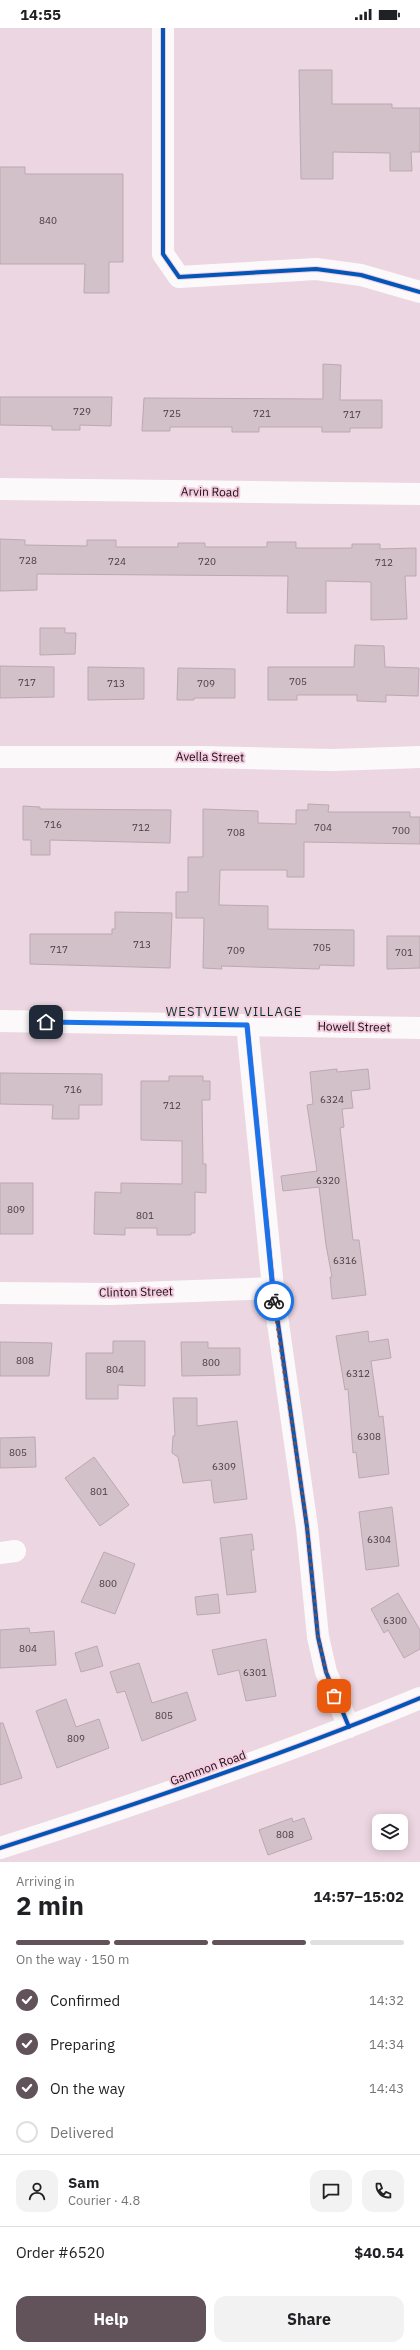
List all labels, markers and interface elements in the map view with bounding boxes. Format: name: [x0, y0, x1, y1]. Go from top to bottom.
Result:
text: 14:55: [20, 5, 61, 24]
house number: 840: [39, 214, 57, 227]
house number: 729: [73, 405, 91, 418]
house number: 725: [163, 407, 181, 420]
house number: 721: [253, 407, 271, 420]
house number: 717: [343, 408, 361, 421]
street label: Arvin Road: [181, 483, 239, 500]
house number: 728: [19, 554, 37, 567]
house number: 724: [108, 555, 126, 568]
house number: 720: [198, 555, 216, 568]
house number: 712: [375, 556, 393, 569]
house number: 705: [289, 675, 307, 688]
house number: 717: [18, 676, 36, 689]
house number: 713: [107, 677, 125, 690]
house number: 709: [197, 677, 215, 690]
street label: Avella Street: [176, 748, 244, 765]
house number: 716: [44, 818, 62, 831]
house number: 712: [132, 821, 150, 834]
house number: 704: [314, 821, 332, 834]
house number: 700: [392, 824, 410, 837]
house number: 708: [227, 826, 245, 839]
house number: 713: [133, 938, 151, 951]
house number: 705: [313, 941, 331, 954]
house number: 717: [50, 943, 68, 956]
house number: 709: [227, 944, 245, 957]
house number: 701: [395, 946, 413, 959]
district label: WESTVIEW VILLAGE: [166, 1003, 302, 1020]
pin: [29, 1005, 63, 1039]
icon: home: [35, 1011, 57, 1033]
street label: Howell Street: [317, 1018, 391, 1035]
house number: 716: [64, 1083, 82, 1096]
house number: 6324: [320, 1093, 344, 1106]
house number: 712: [163, 1099, 181, 1112]
house number: 6320: [316, 1174, 340, 1187]
house number: 809: [7, 1203, 25, 1216]
house number: 801: [136, 1209, 154, 1222]
house number: 6316: [333, 1254, 357, 1267]
courier: [254, 1281, 294, 1321]
street label: Clinton Street: [99, 1283, 173, 1300]
icon: bike: [263, 1290, 285, 1312]
house number: 808: [16, 1354, 34, 1367]
house number: 800: [202, 1356, 220, 1369]
house number: 804: [106, 1363, 124, 1376]
house number: 6312: [346, 1367, 370, 1380]
house number: 6308: [357, 1430, 381, 1443]
house number: 805: [9, 1446, 27, 1459]
house number: 6309: [212, 1460, 236, 1473]
house number: 801: [90, 1485, 108, 1498]
house number: 6304: [367, 1533, 391, 1546]
house number: 800: [99, 1577, 117, 1590]
house number: 6300: [383, 1614, 407, 1627]
house number: 804: [19, 1642, 37, 1655]
house number: 6301: [243, 1666, 267, 1679]
pin: [317, 1679, 351, 1713]
icon: bag: [323, 1685, 345, 1707]
house number: 805: [155, 1709, 173, 1722]
house number: 809: [67, 1732, 85, 1745]
street label: Gammon Road: [168, 1747, 248, 1788]
map controls: [372, 1814, 408, 1850]
button: layers: [372, 1814, 408, 1850]
house number: 808: [276, 1828, 294, 1841]
text: Arriving in: [16, 1873, 75, 1890]
text: 14:57–15:02: [313, 1887, 404, 1906]
text: 2 min: [16, 1888, 84, 1922]
text: On the way · 150 m: [16, 1951, 129, 1968]
icon: check: [16, 1989, 38, 2011]
text: Confirmed: [50, 1991, 120, 2010]
text: 14:32: [369, 1992, 404, 2009]
icon: check: [16, 2033, 38, 2055]
text: Preparing: [50, 2035, 115, 2054]
text: 14:34: [369, 2036, 404, 2053]
icon: check: [16, 2077, 38, 2099]
text: On the way: [50, 2079, 125, 2098]
text: 14:43: [369, 2080, 404, 2097]
text: Delivered: [50, 2123, 114, 2142]
button: person: [16, 2170, 58, 2212]
button: chat: [310, 2170, 352, 2212]
button: phone: [362, 2170, 404, 2212]
text: Sam: [68, 2173, 99, 2192]
text: Courier · 4.8: [68, 2192, 140, 2209]
text: Order #6520: [16, 2243, 105, 2262]
text: $40.54: [354, 2243, 404, 2262]
button: Help: [16, 2296, 206, 2342]
button: Share: [214, 2296, 404, 2342]

